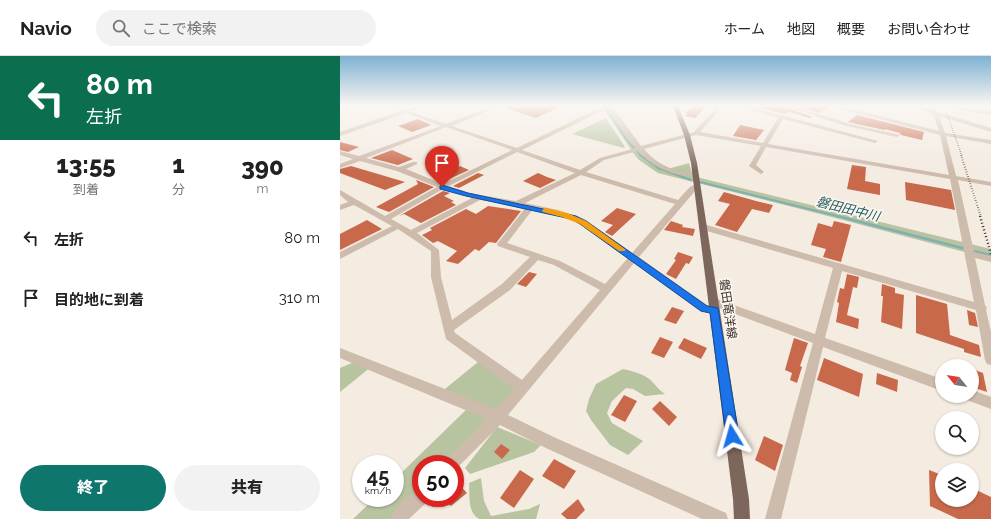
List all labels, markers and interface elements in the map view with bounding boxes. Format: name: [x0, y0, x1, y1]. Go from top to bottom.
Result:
search box: [96, 10, 376, 46]
text: Navio: [20, 17, 72, 39]
icon: search: [110, 17, 132, 39]
text: ここで検索: [142, 20, 217, 38]
text: ホーム: [723, 21, 765, 37]
text: 地図: [787, 21, 815, 37]
text: 概要: [837, 21, 865, 37]
text: お問い合わせ: [887, 21, 971, 37]
text: 80 m: [86, 68, 153, 101]
icon: left: [20, 72, 72, 124]
text: 左折: [86, 106, 122, 127]
pin: [425, 146, 459, 187]
text: 13:55: [56, 150, 116, 179]
text: 1: [172, 150, 185, 179]
text: 390: [241, 152, 284, 181]
icon: arrive: [431, 152, 453, 174]
text: m: [257, 181, 268, 196]
text: 到着: [73, 182, 99, 197]
text: 分: [172, 182, 185, 197]
water label: 磐田田中川: [815, 194, 883, 225]
icon: left: [20, 227, 42, 249]
text: 80 m: [284, 229, 320, 247]
text: 左折: [54, 231, 84, 249]
street label: 磐田竜洋線: [717, 278, 739, 340]
icon: arrive: [20, 287, 42, 309]
text: 310 m: [279, 289, 320, 307]
text: 目的地に到着: [54, 291, 144, 309]
north arrow: [935, 359, 979, 403]
map controls: [935, 359, 979, 507]
button: search: [935, 411, 979, 455]
position arrow: [711, 415, 753, 457]
speed limit sign: 50: [412, 455, 464, 507]
button: layers: [935, 463, 979, 507]
text: 45: [367, 464, 389, 488]
button: 終了: [20, 465, 166, 511]
button: 共有: [174, 465, 320, 511]
text: km/h: [365, 485, 391, 496]

